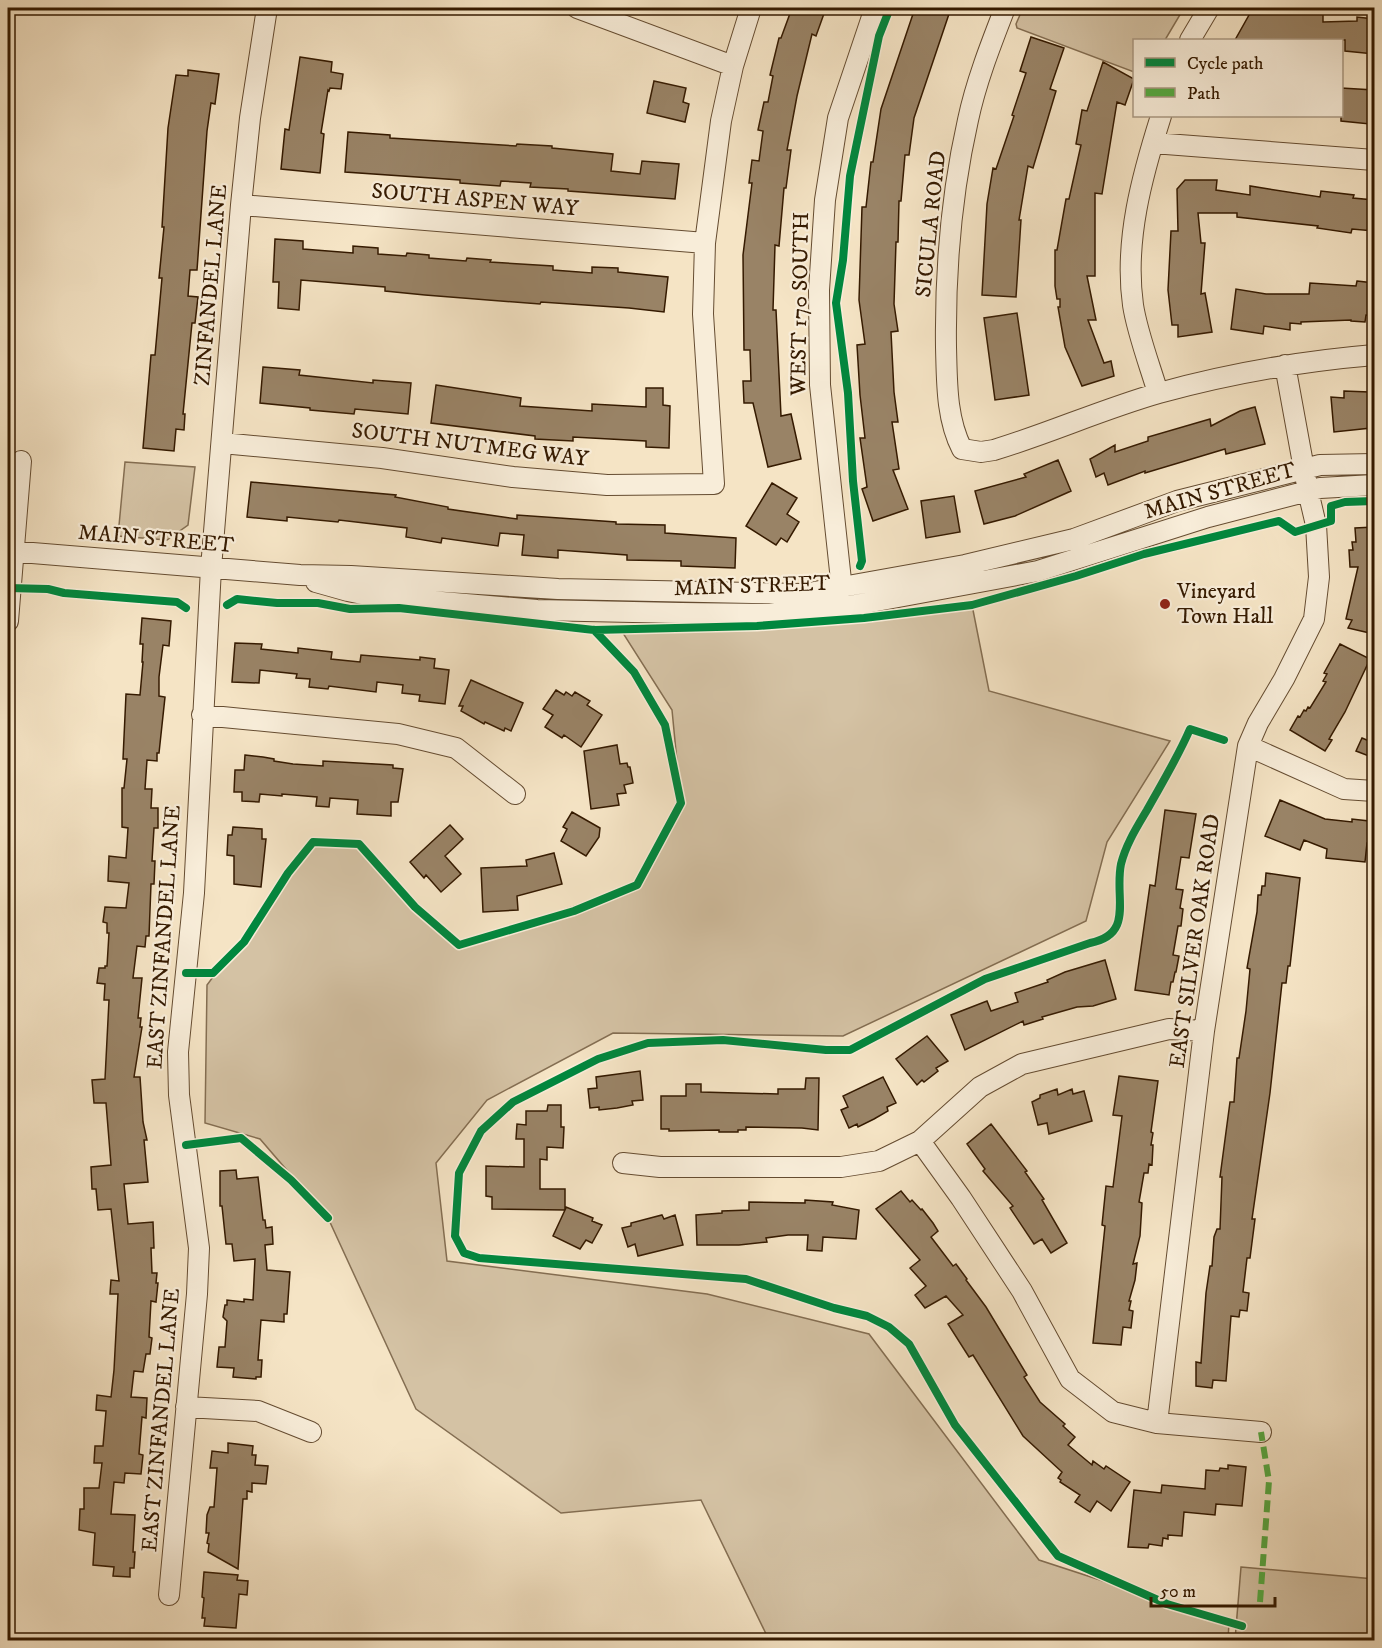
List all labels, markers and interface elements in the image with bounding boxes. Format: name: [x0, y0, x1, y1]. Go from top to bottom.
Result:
legend: [1133, 39, 1343, 117]
text: Cycle path: [1187, 53, 1264, 75]
text: Path: [1187, 83, 1221, 105]
street label: SICULA ROAD: [910, 149, 952, 299]
street label: SOUTH ASPEN WAY: [370, 178, 581, 223]
street label: ZINFANDEL LANE: [189, 183, 233, 387]
street label: WEST 170 SOUTH: [785, 212, 815, 397]
street label: SOUTH NUTMEG WAY: [350, 417, 591, 473]
street label: MAIN STREET: [1141, 456, 1299, 526]
street label: MAIN STREET: [77, 519, 236, 559]
street label: MAIN STREET: [673, 570, 831, 602]
place label: Vineyard Town Hall: [1176, 578, 1274, 630]
marker: Vineyard Town Hall: [1158, 597, 1172, 611]
street label: EAST ZINFANDEL LANE: [141, 804, 187, 1070]
street label: EAST SILVER OAK ROAD: [1164, 812, 1226, 1070]
street label: EAST ZINFANDEL LANE: [136, 1287, 186, 1553]
scale bar: [1151, 1570, 1276, 1608]
text: 50 m: [1160, 1581, 1196, 1603]

